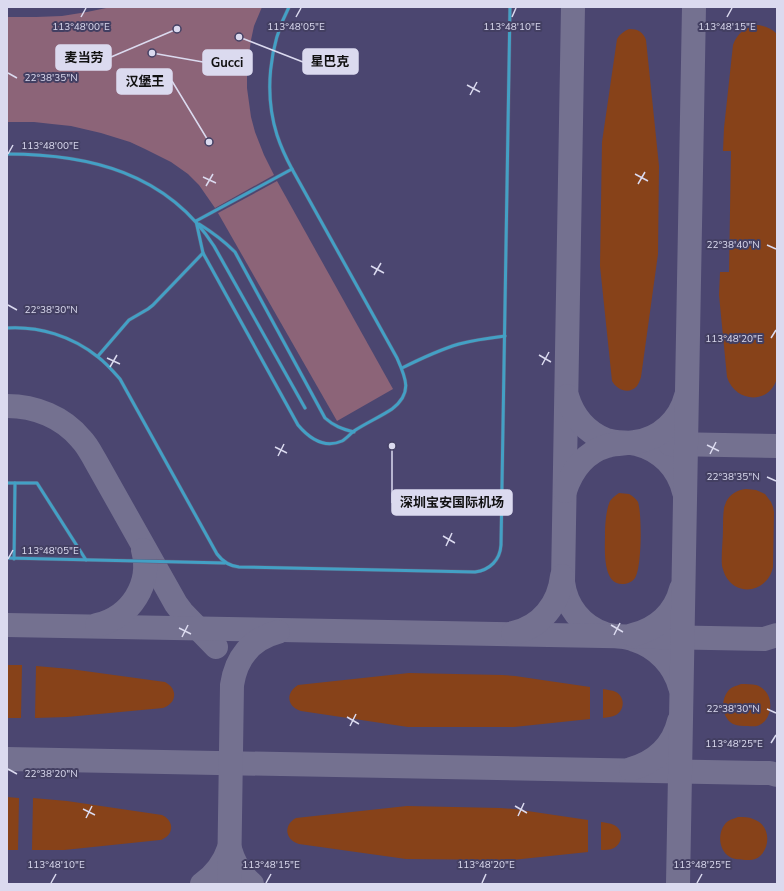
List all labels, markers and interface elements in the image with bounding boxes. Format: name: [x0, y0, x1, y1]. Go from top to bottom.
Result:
text: 113°48'00"E: [52, 20, 110, 34]
text: 113°48'05"E: [267, 20, 325, 34]
text: 113°48'10"E: [483, 20, 541, 34]
text: 113°48'15"E: [698, 20, 756, 34]
callout: 麦当劳: [56, 45, 111, 70]
text: 麦当劳: [64, 49, 104, 67]
callout: 星巴克: [303, 49, 358, 74]
callout: Gucci: [203, 50, 252, 75]
text: 星巴克: [310, 53, 350, 71]
text: Gucci: [211, 54, 243, 72]
callout: 汉堡王: [117, 69, 172, 94]
text: 22°38'35"N: [24, 71, 78, 85]
text: 汉堡王: [125, 73, 165, 91]
text: 113°48'00"E: [21, 139, 79, 153]
text: 22°38'40"N: [706, 238, 760, 252]
text: 22°38'30"N: [24, 303, 78, 317]
text: 113°48'20"E: [705, 332, 763, 346]
text: 22°38'35"N: [706, 470, 760, 484]
callout: 深圳宝安国际机场: [392, 490, 512, 515]
text: 深圳宝安国际机场: [400, 494, 504, 512]
text: 113°48'05"E: [21, 544, 79, 558]
text: 22°38'30"N: [706, 702, 760, 716]
text: 113°48'25"E: [705, 737, 763, 751]
text: 22°38'20"N: [24, 767, 78, 781]
text: 113°48'10"E: [27, 858, 85, 872]
text: 113°48'15"E: [242, 858, 300, 872]
text: 113°48'20"E: [457, 858, 515, 872]
text: 113°48'25"E: [673, 858, 731, 872]

